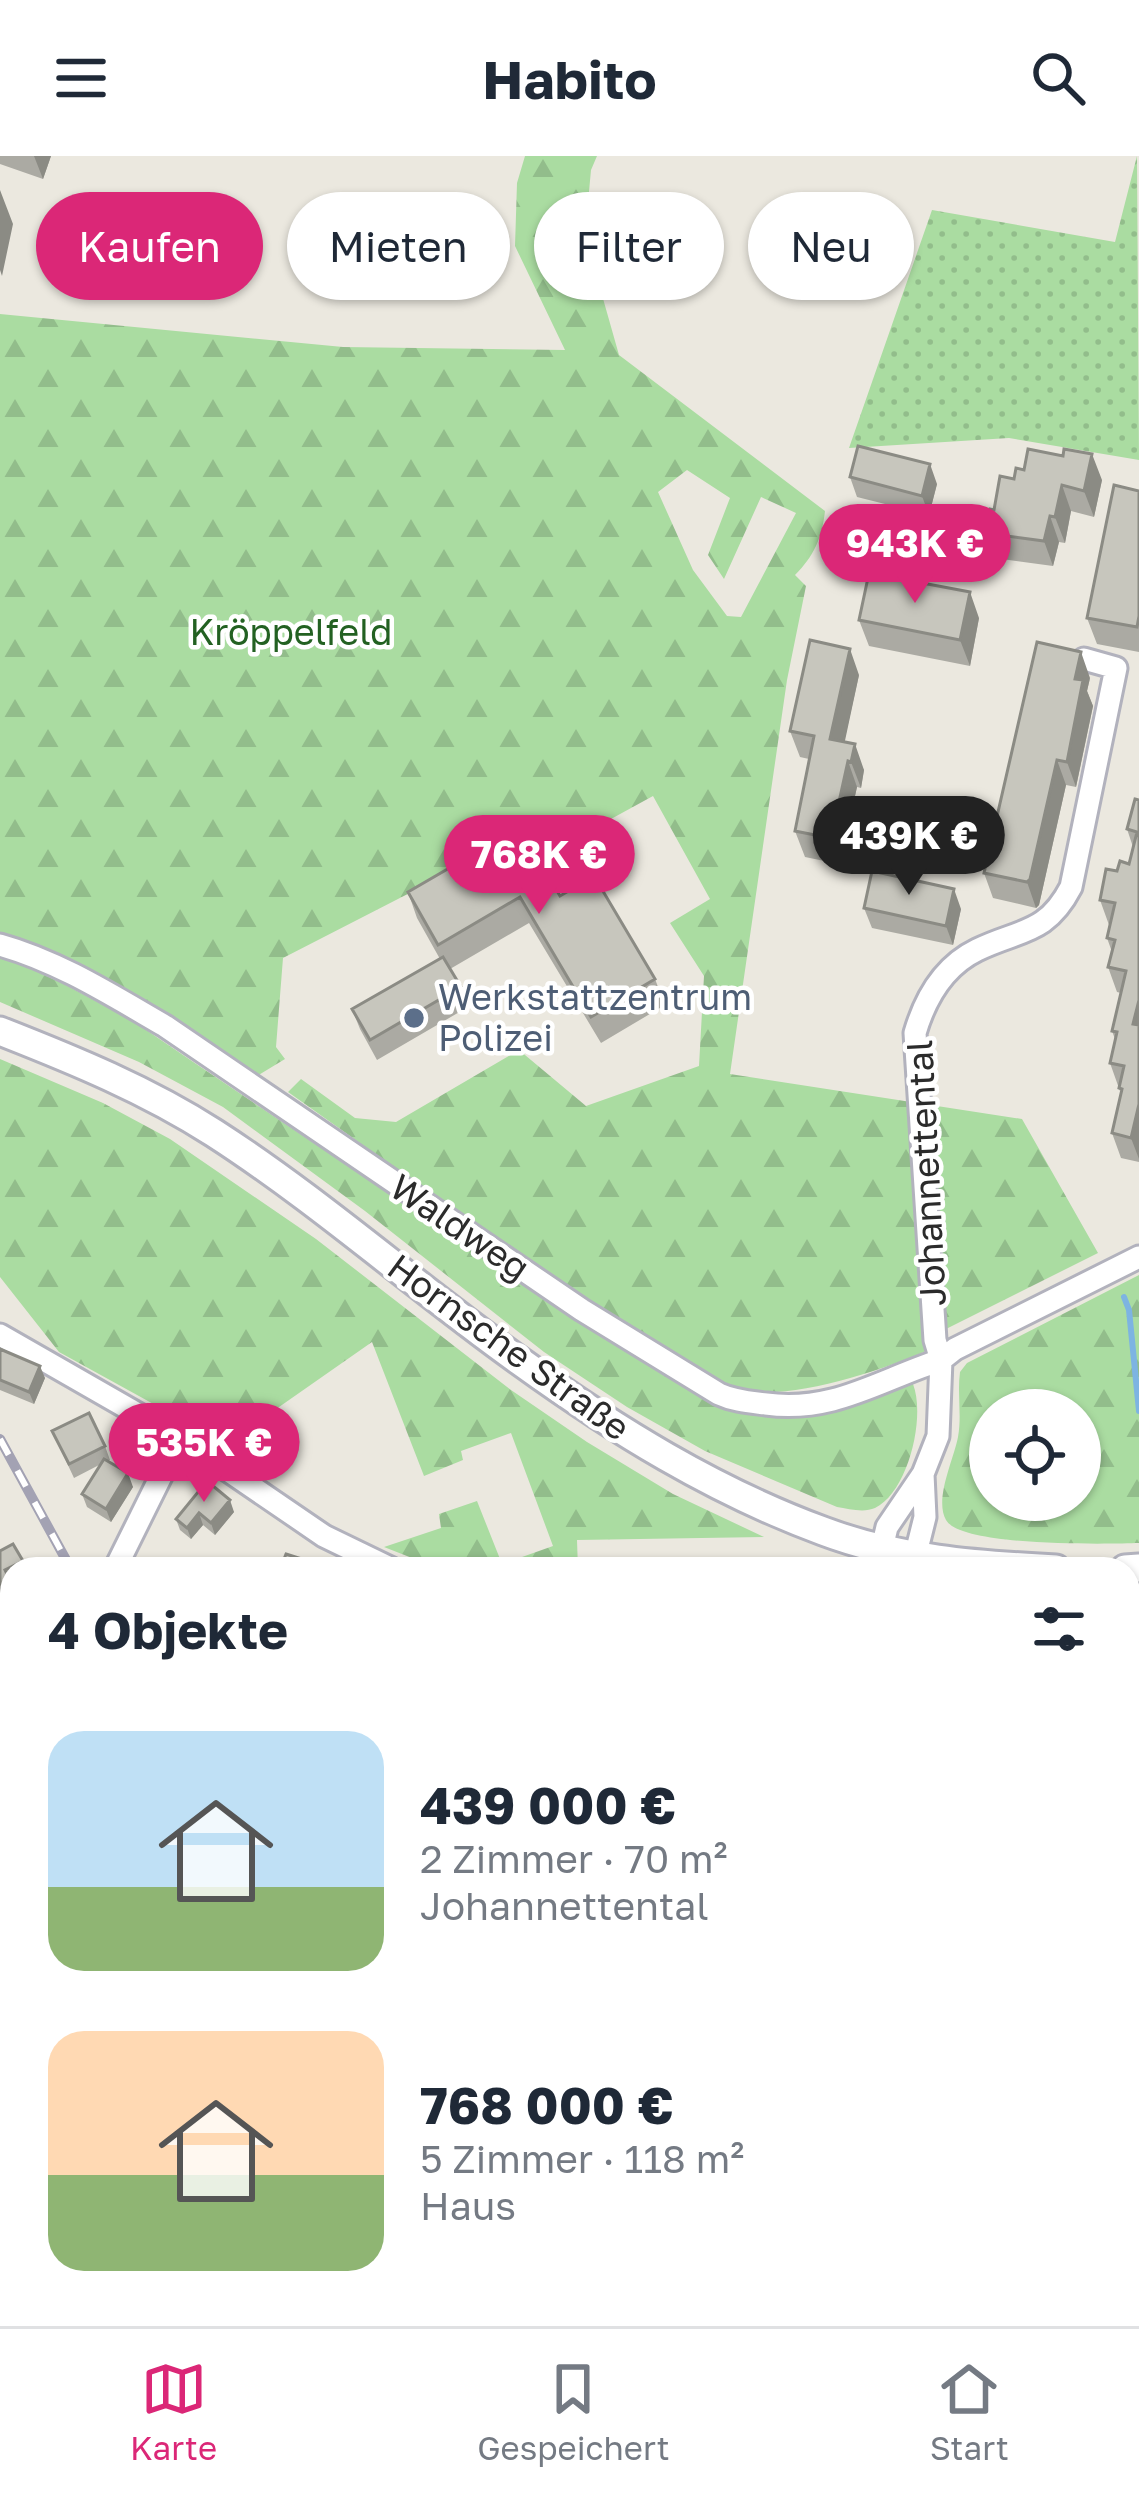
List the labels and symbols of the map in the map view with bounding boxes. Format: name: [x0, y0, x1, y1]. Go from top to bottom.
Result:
pin: 943K €: [817, 504, 1013, 606]
park label: Kröppelfeld: [189, 610, 393, 653]
pin: 439K €: [811, 796, 1007, 898]
pin: 768K €: [441, 815, 637, 917]
place label: Werkstattzentrum Polizei: [438, 975, 752, 1059]
marker: Werkstattzentrum Polizei: [401, 1005, 427, 1031]
street label: Johannettental: [897, 1039, 954, 1307]
street label: Waldweg: [383, 1164, 538, 1289]
street label: Hornsche Straße: [380, 1244, 639, 1449]
pin: 535K €: [106, 1403, 302, 1505]

